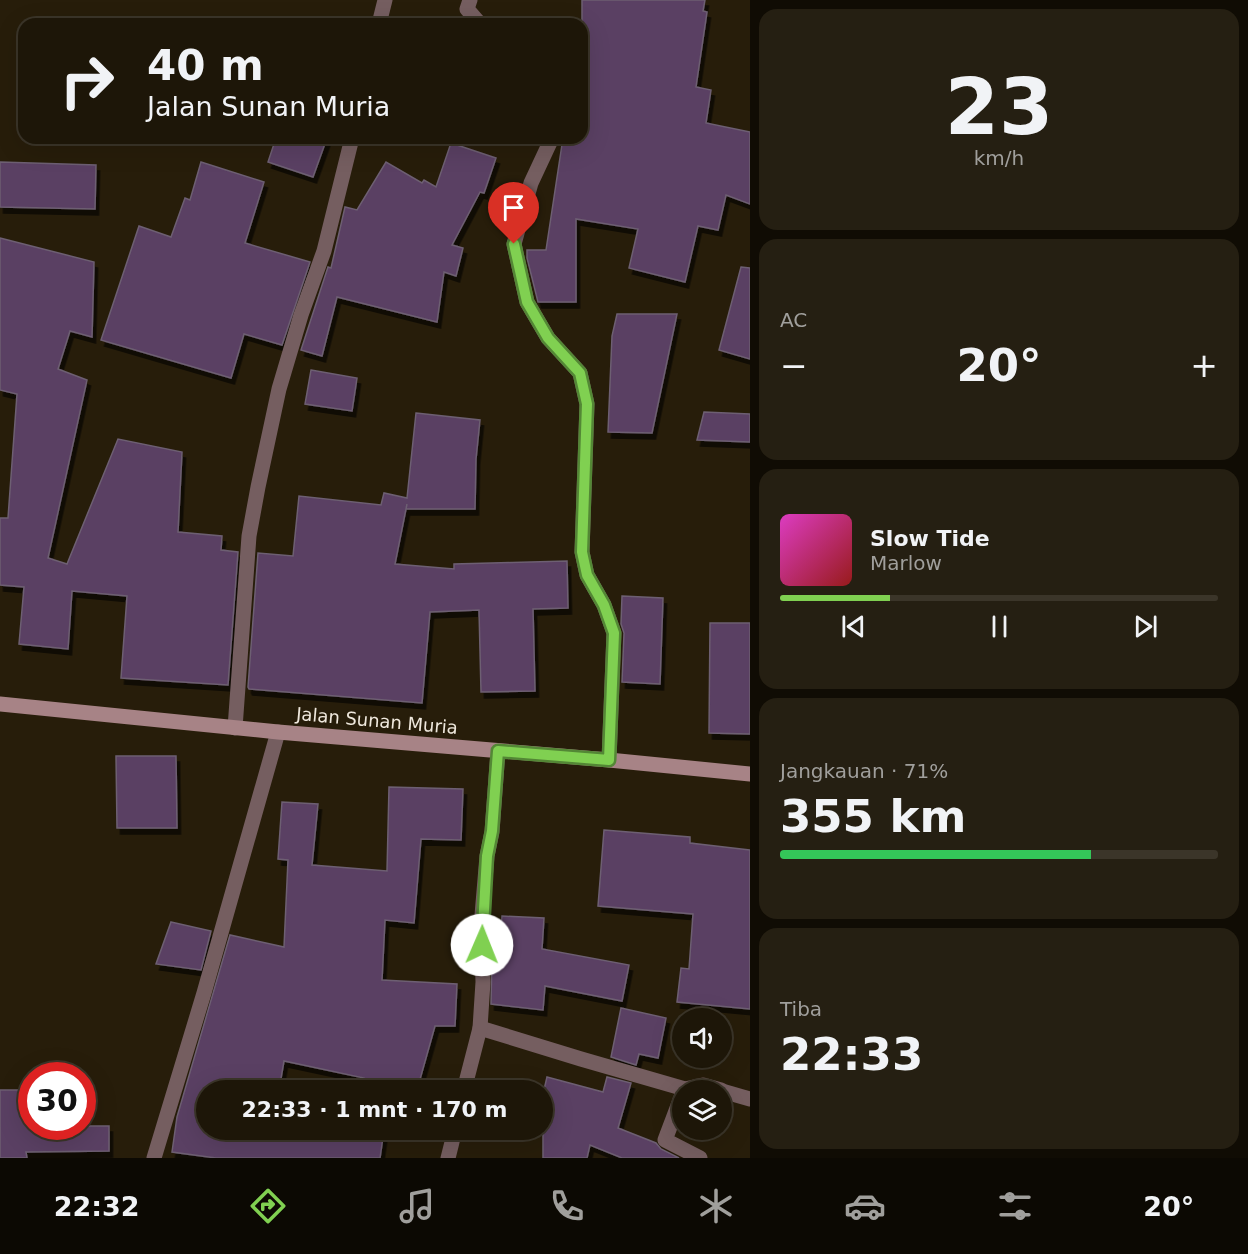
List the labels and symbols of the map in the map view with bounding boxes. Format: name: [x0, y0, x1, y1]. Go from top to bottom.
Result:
pin: [488, 182, 539, 244]
street label: Jalan Sunan Muria: [294, 703, 459, 738]
position arrow: [450, 913, 514, 977]
speed limit sign: 30: [18, 1062, 96, 1140]

